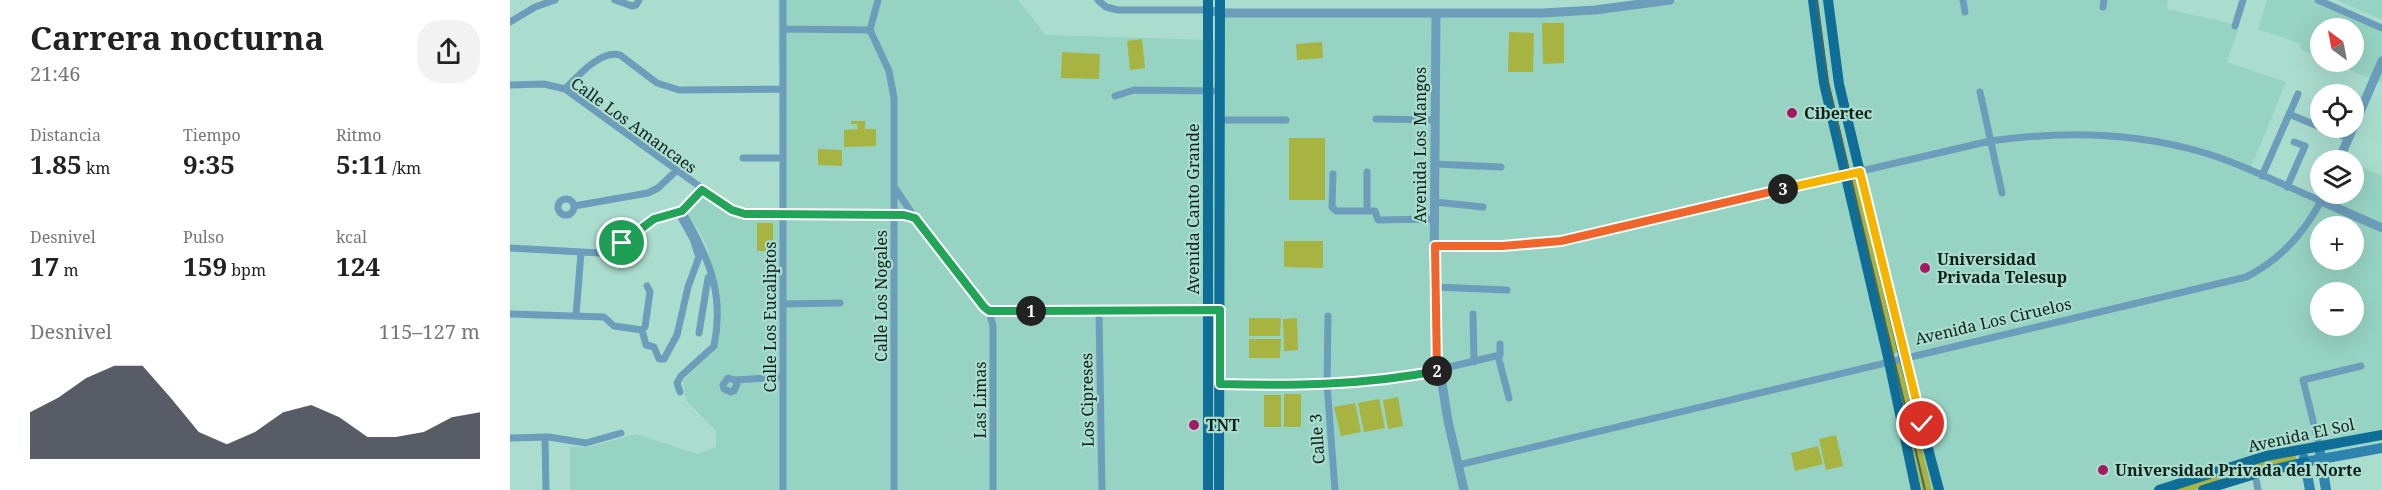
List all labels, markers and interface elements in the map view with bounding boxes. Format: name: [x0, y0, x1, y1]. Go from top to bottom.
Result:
text: Carrera nocturna: [30, 15, 324, 60]
north arrow: [2310, 18, 2364, 72]
map controls: [2310, 18, 2364, 336]
button: share: [417, 20, 480, 83]
text: 21:46: [30, 60, 80, 87]
street label: Avenida Los Mangos: [1409, 67, 1431, 223]
street label: Calle Los Amancaes: [567, 72, 701, 178]
button: locate: [2310, 84, 2364, 138]
place label: Cibertec: [1804, 102, 1872, 124]
marker: Cibertec: [1785, 106, 1799, 120]
street label: Avenida Canto Grande: [1182, 123, 1204, 295]
text: Distancia: [30, 124, 101, 146]
text: Tiempo: [183, 124, 241, 146]
text: Ritmo: [336, 124, 382, 146]
text: 1.85: [30, 146, 82, 182]
text: 9:35: [183, 146, 235, 182]
text: 5:11: [336, 146, 388, 182]
button: layers: [2310, 150, 2364, 204]
text: km: [82, 157, 110, 179]
text: /km: [388, 157, 421, 179]
pin: 3: [1768, 174, 1798, 204]
text: 3: [1778, 178, 1788, 200]
button: +: [2310, 216, 2364, 270]
pin: [596, 217, 647, 268]
text: Desnivel: [30, 226, 96, 248]
text: Pulso: [183, 226, 224, 248]
text: kcal: [336, 226, 367, 248]
icon: arrive: [605, 226, 638, 259]
street label: Calle Los Nogales: [870, 230, 892, 362]
street label: Calle Los Eucaliptos: [759, 241, 781, 393]
text: 17: [30, 248, 59, 284]
text: 159: [183, 248, 227, 284]
text: 124: [336, 248, 380, 284]
place label: Universidad Privada Telesup: [1937, 248, 2067, 288]
text: m: [59, 259, 79, 281]
text: bpm: [227, 259, 266, 281]
marker: Universidad Privada Telesup: [1918, 261, 1932, 275]
button: −: [2310, 282, 2364, 336]
street label: Avenida Los Ciruelos: [1913, 292, 2073, 350]
pin: 1: [1016, 296, 1046, 326]
text: 1: [1026, 300, 1036, 322]
text: Desnivel: [30, 318, 112, 345]
text: 115–127 m: [379, 318, 480, 345]
street label: Los Cipreses: [1075, 353, 1099, 447]
pin: 2: [1422, 356, 1452, 386]
text: 2: [1432, 360, 1442, 382]
street label: Las Limas: [969, 362, 991, 438]
pin: [1896, 398, 1947, 449]
icon: check: [1905, 407, 1938, 440]
street label: Calle 3: [1304, 413, 1330, 465]
street label: Avenida El Sol: [2246, 413, 2356, 457]
place label: TNT: [1206, 414, 1240, 436]
marker: TNT: [1187, 418, 1201, 432]
place label: Universidad Privada del Norte: [2115, 459, 2362, 481]
marker: Universidad Privada del Norte: [2096, 463, 2110, 477]

